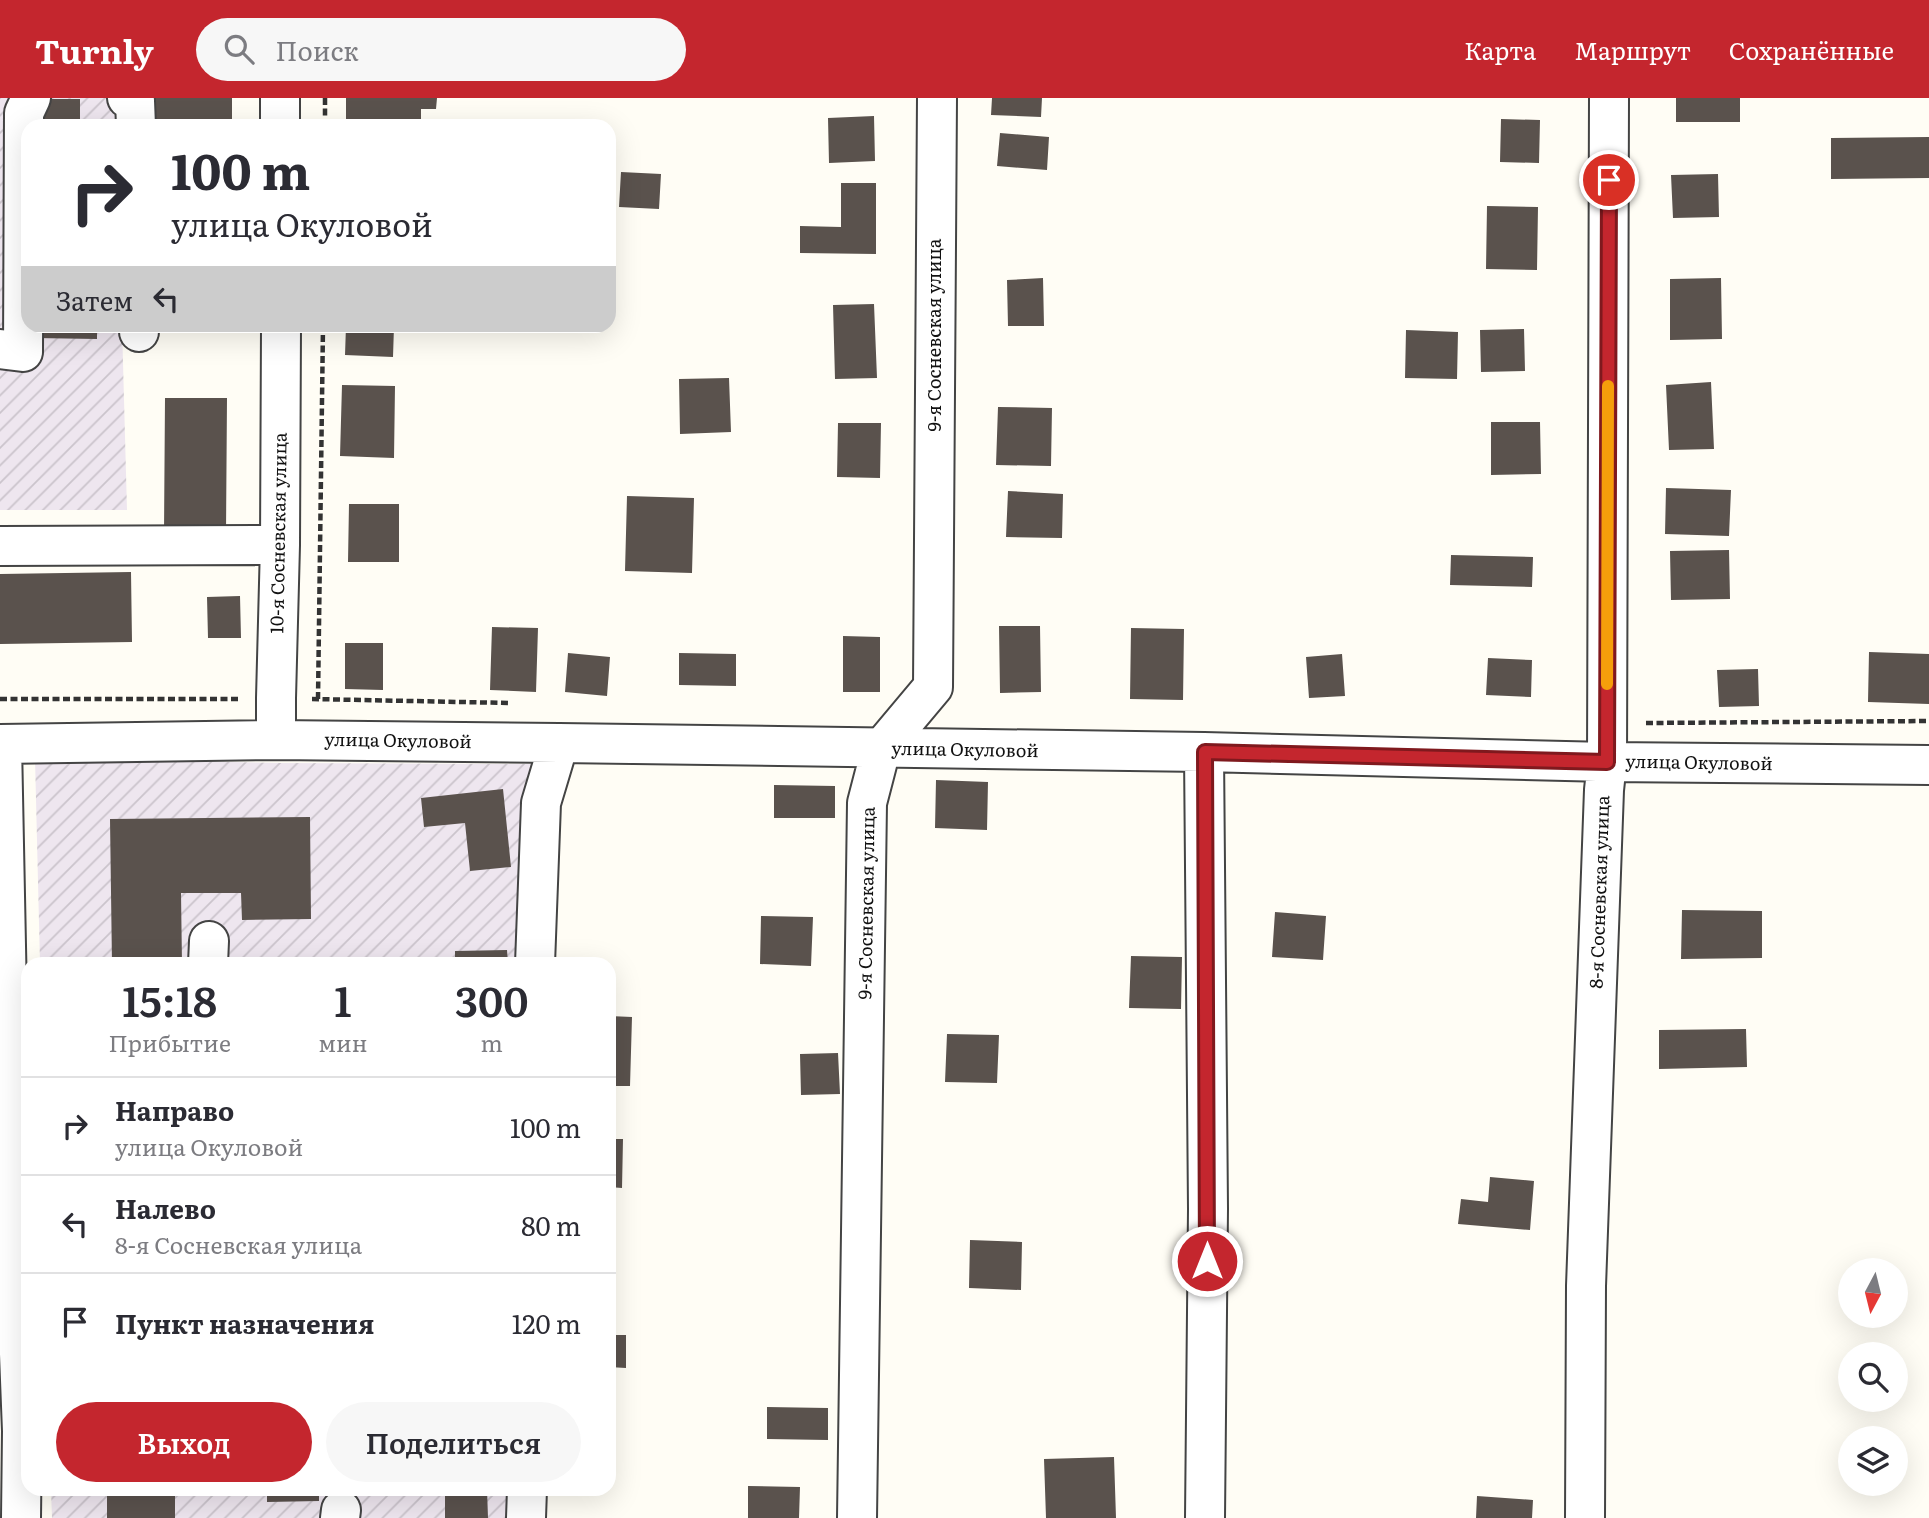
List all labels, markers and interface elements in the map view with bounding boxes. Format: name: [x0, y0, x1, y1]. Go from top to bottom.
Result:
search box: [196, 18, 686, 81]
text: Turnly: [35, 25, 154, 74]
icon: search: [220, 30, 258, 68]
text: Поиск: [276, 30, 359, 69]
text: Карта: [1464, 32, 1536, 67]
text: Маршрут: [1574, 32, 1691, 67]
text: Сохранённые: [1729, 32, 1894, 67]
text: 100 m: [171, 132, 310, 205]
icon: right: [56, 147, 147, 238]
pin: [1579, 150, 1639, 210]
icon: arrive: [1590, 161, 1628, 199]
text: улица Окуловой: [171, 199, 433, 247]
street label: 9-я Сосневская улица: [920, 238, 947, 431]
text: Затем: [56, 280, 133, 319]
icon: left: [147, 280, 185, 318]
street label: 10-я Сосневская улица: [262, 432, 293, 634]
street label: улица Окуловой: [324, 725, 472, 754]
street label: улица Окуловой: [891, 734, 1039, 763]
street label: улица Окуловой: [1625, 747, 1773, 776]
street label: 8-я Сосневская улица: [1582, 795, 1615, 989]
street label: 9-я Сосневская улица: [850, 806, 881, 1000]
text: 15:18: [122, 968, 217, 1030]
text: 1: [334, 968, 352, 1030]
text: 300: [455, 968, 528, 1030]
text: Прибытие: [109, 1025, 231, 1059]
text: мин: [318, 1025, 367, 1059]
text: m: [481, 1025, 503, 1059]
text: Направо: [115, 1090, 234, 1129]
icon: right: [56, 1107, 94, 1145]
text: 100 m: [510, 1107, 581, 1146]
text: улица Окуловой: [115, 1129, 303, 1163]
text: Налево: [115, 1188, 216, 1227]
icon: left: [56, 1205, 94, 1243]
text: 80 m: [521, 1205, 581, 1244]
position arrow: [1170, 1224, 1244, 1298]
text: 8-я Сосневская улица: [115, 1227, 362, 1261]
north arrow: [1838, 1258, 1908, 1328]
map controls: [1838, 1258, 1908, 1496]
icon: arrive: [56, 1303, 94, 1341]
text: Пункт назначения: [115, 1303, 374, 1342]
text: 120 m: [512, 1303, 581, 1342]
button: search: [1838, 1342, 1908, 1412]
button: Выход: [56, 1402, 312, 1482]
button: Поделиться: [326, 1402, 581, 1482]
button: layers: [1838, 1426, 1908, 1496]

